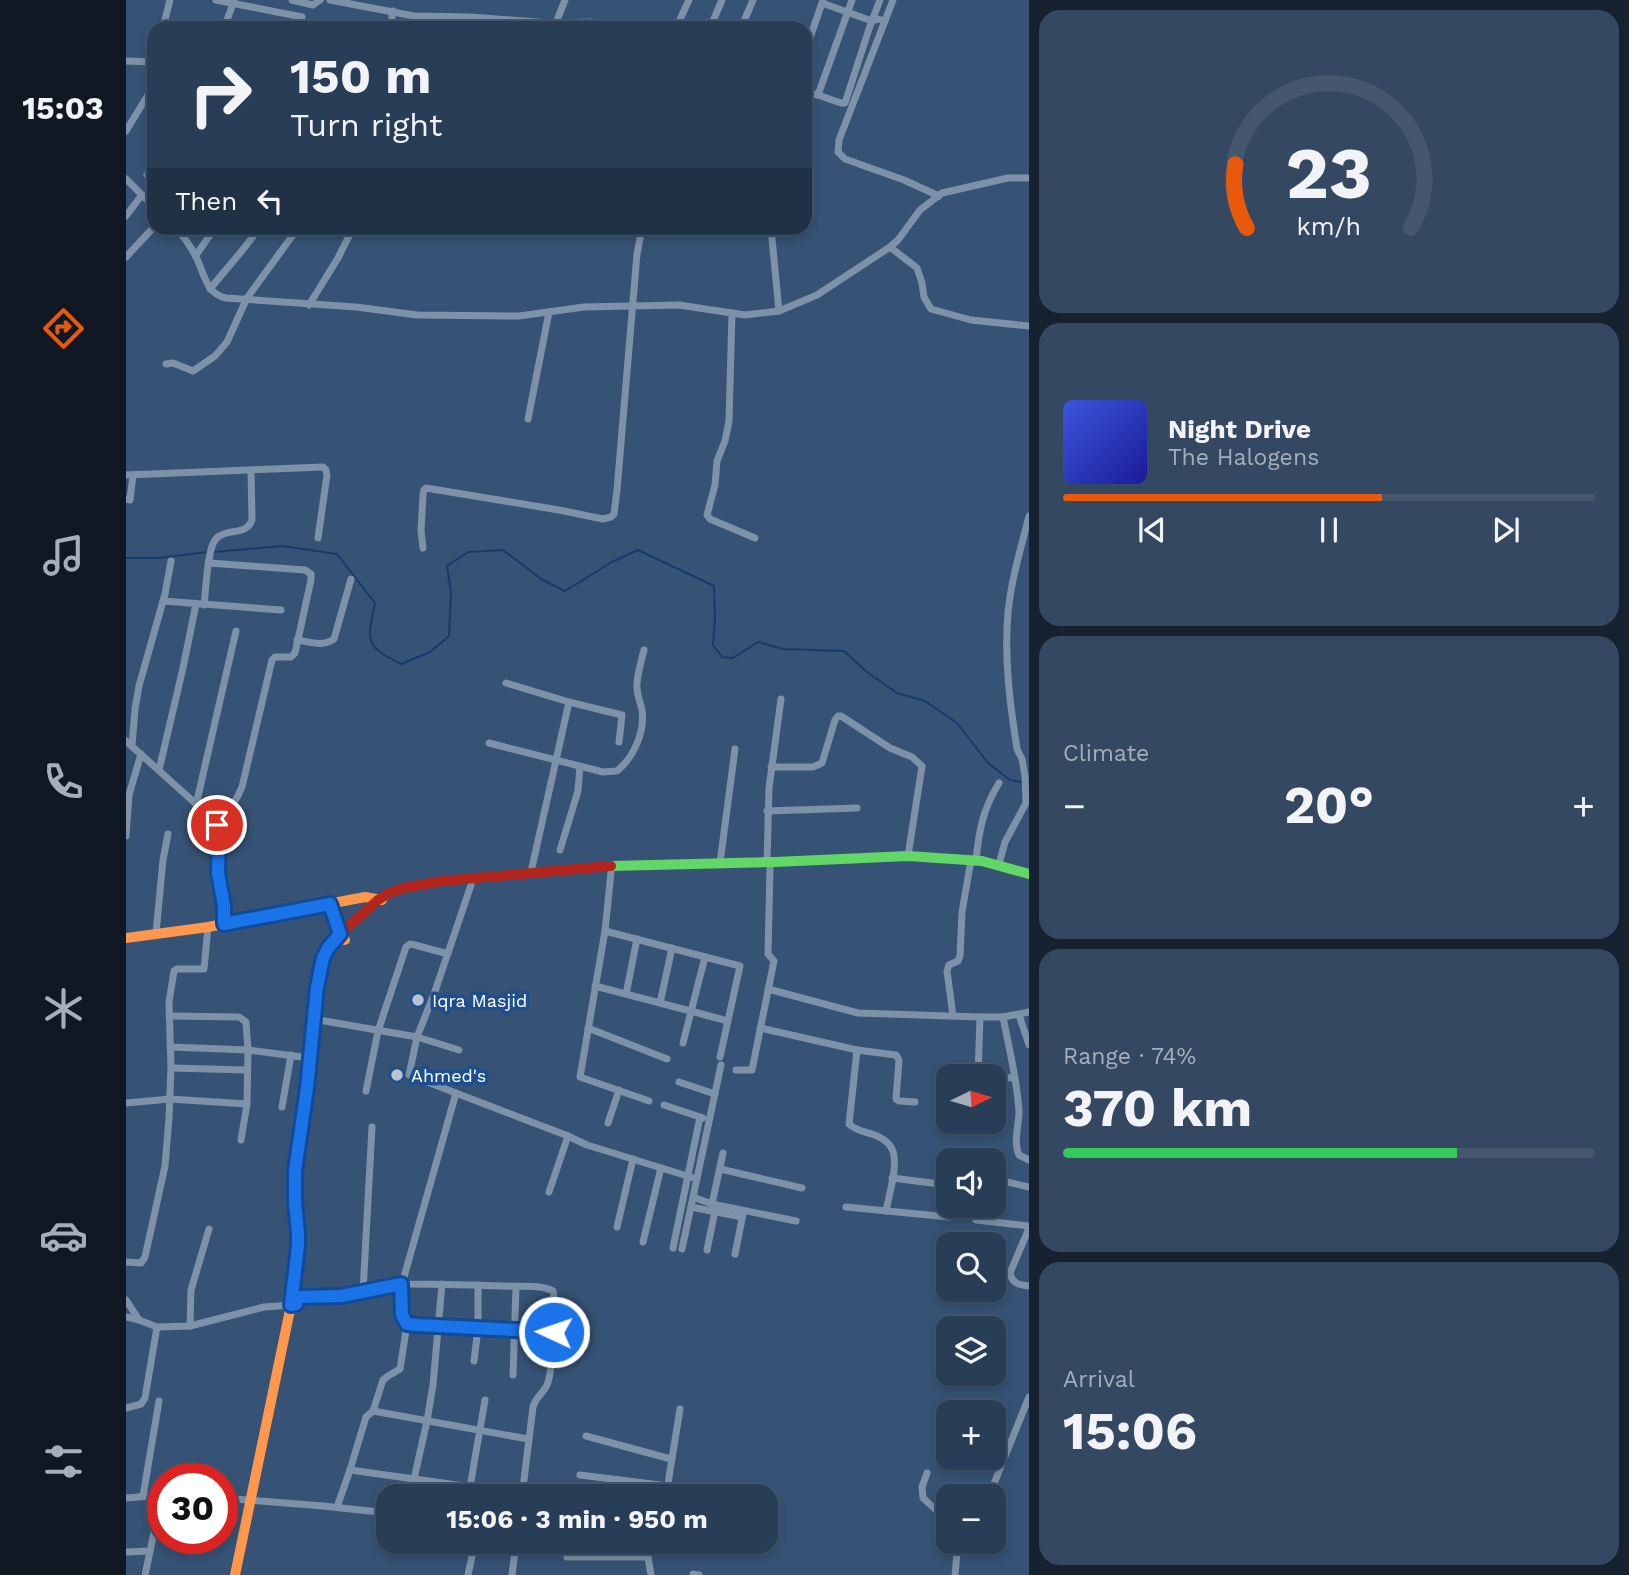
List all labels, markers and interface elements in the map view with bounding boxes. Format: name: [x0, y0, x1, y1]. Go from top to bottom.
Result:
text: 150 m: [290, 47, 431, 105]
icon: right: [175, 49, 266, 140]
text: 15:03: [22, 89, 104, 127]
text: Turn right: [290, 106, 442, 144]
text: 23: [1286, 130, 1372, 216]
icon: left: [251, 182, 289, 220]
text: Then: [175, 186, 237, 216]
text: km/h: [1297, 211, 1361, 240]
icon: directions: [39, 304, 88, 353]
text: Night Drive: [1168, 414, 1311, 444]
text: The Halogens: [1168, 444, 1319, 471]
icon: previous: [1133, 511, 1171, 549]
icon: pause: [1310, 511, 1348, 549]
icon: next: [1487, 511, 1525, 549]
icon: music: [39, 531, 88, 580]
text: Climate: [1063, 740, 1149, 767]
icon: phone: [39, 757, 88, 806]
text: 20°: [1284, 775, 1374, 836]
text: −: [1063, 784, 1086, 828]
text: +: [1572, 784, 1595, 828]
pin: [187, 795, 247, 855]
icon: arrive: [198, 806, 236, 844]
icon: climate: [39, 984, 88, 1033]
place label: Iqra Masjid: [432, 990, 527, 1011]
marker: Iqra Masjid: [410, 992, 426, 1008]
text: Range · 74%: [1063, 1043, 1196, 1070]
north arrow: [936, 1064, 1006, 1134]
map controls: [936, 1064, 1006, 1554]
place label: Ahmed's: [411, 1065, 486, 1086]
marker: Ahmed's: [389, 1067, 405, 1083]
text: 370 km: [1063, 1078, 1252, 1139]
button: sound: [936, 1148, 1006, 1218]
icon: car: [39, 1211, 88, 1260]
button: search: [936, 1232, 1006, 1302]
position arrow: [517, 1295, 591, 1369]
button: layers: [936, 1316, 1006, 1386]
text: Arrival: [1063, 1366, 1135, 1393]
button: +: [936, 1400, 1006, 1470]
text: 15:06: [1063, 1401, 1197, 1462]
icon: filters: [39, 1437, 88, 1486]
speed limit sign: 30: [147, 1463, 238, 1554]
button: −: [936, 1484, 1006, 1554]
text: 15:06 · 3 min · 950 m: [446, 1504, 708, 1534]

